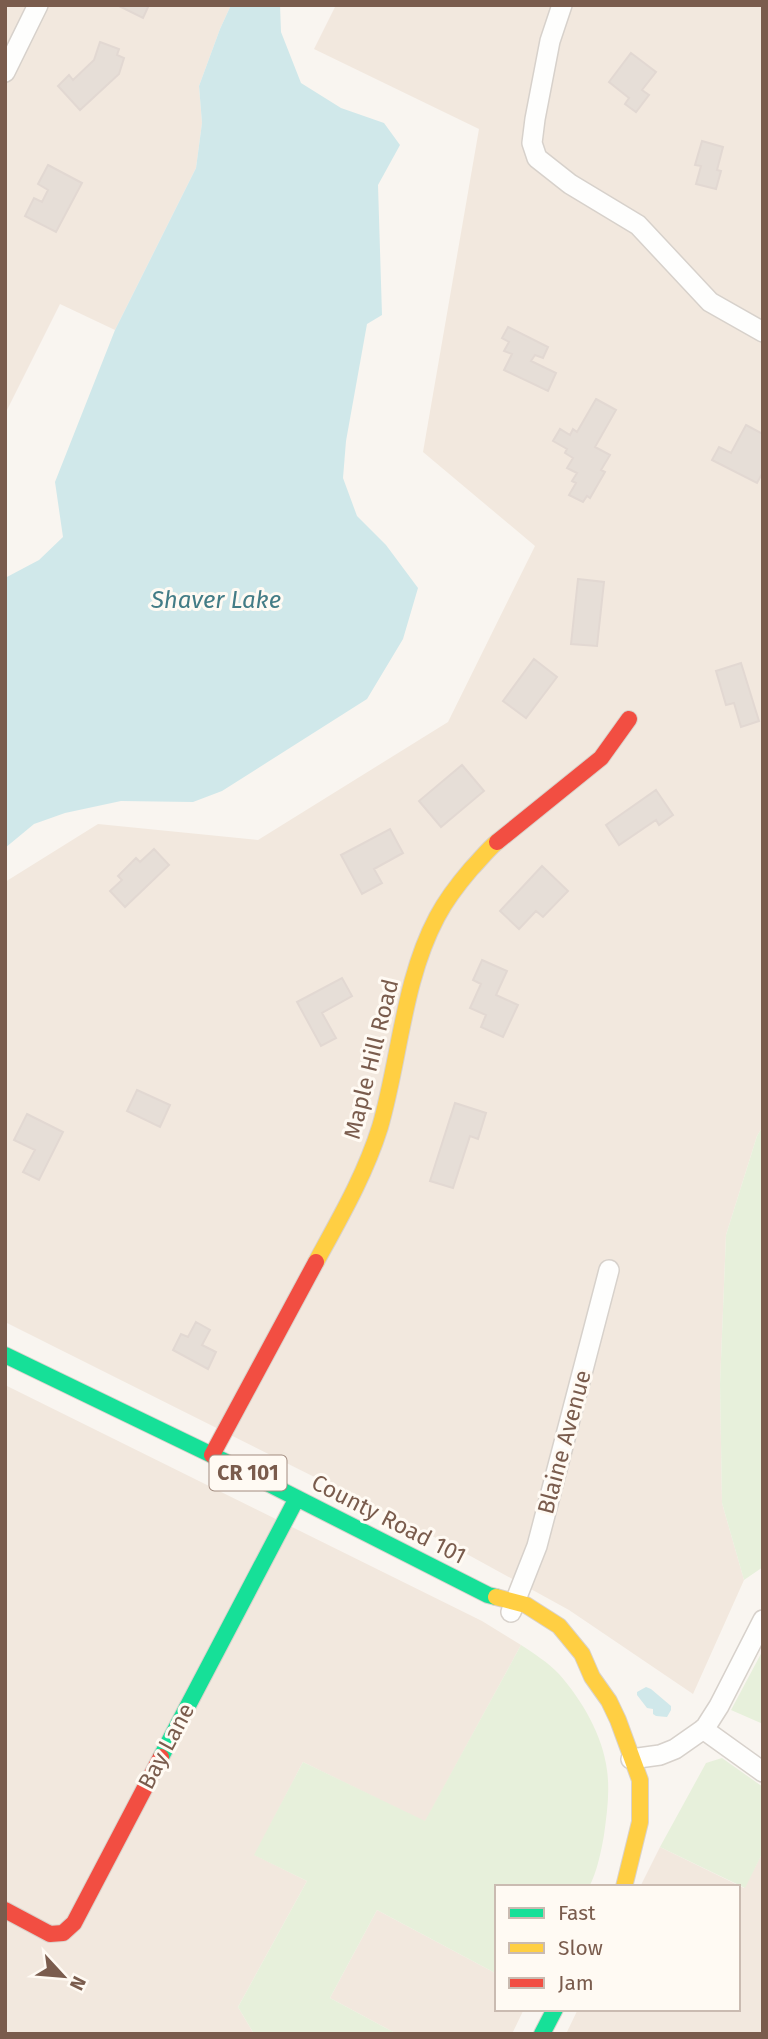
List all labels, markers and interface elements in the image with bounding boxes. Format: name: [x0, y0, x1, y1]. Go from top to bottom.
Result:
water label: Shaver Lake: [150, 586, 281, 614]
street label: Maple Hill Road: [338, 976, 404, 1142]
street label: Blaine Avenue: [531, 1367, 597, 1517]
road number: CR 101: [210, 1456, 286, 1490]
street label: County Road 101: [307, 1468, 471, 1570]
street label: Bay Lane: [132, 1698, 200, 1794]
legend: [495, 1885, 740, 2011]
text: Fast: [558, 1900, 596, 1926]
text: Slow: [558, 1935, 603, 1961]
north arrow: [28, 1941, 98, 2011]
text: Jam: [558, 1970, 594, 1996]
text: N: [65, 1973, 91, 1994]

